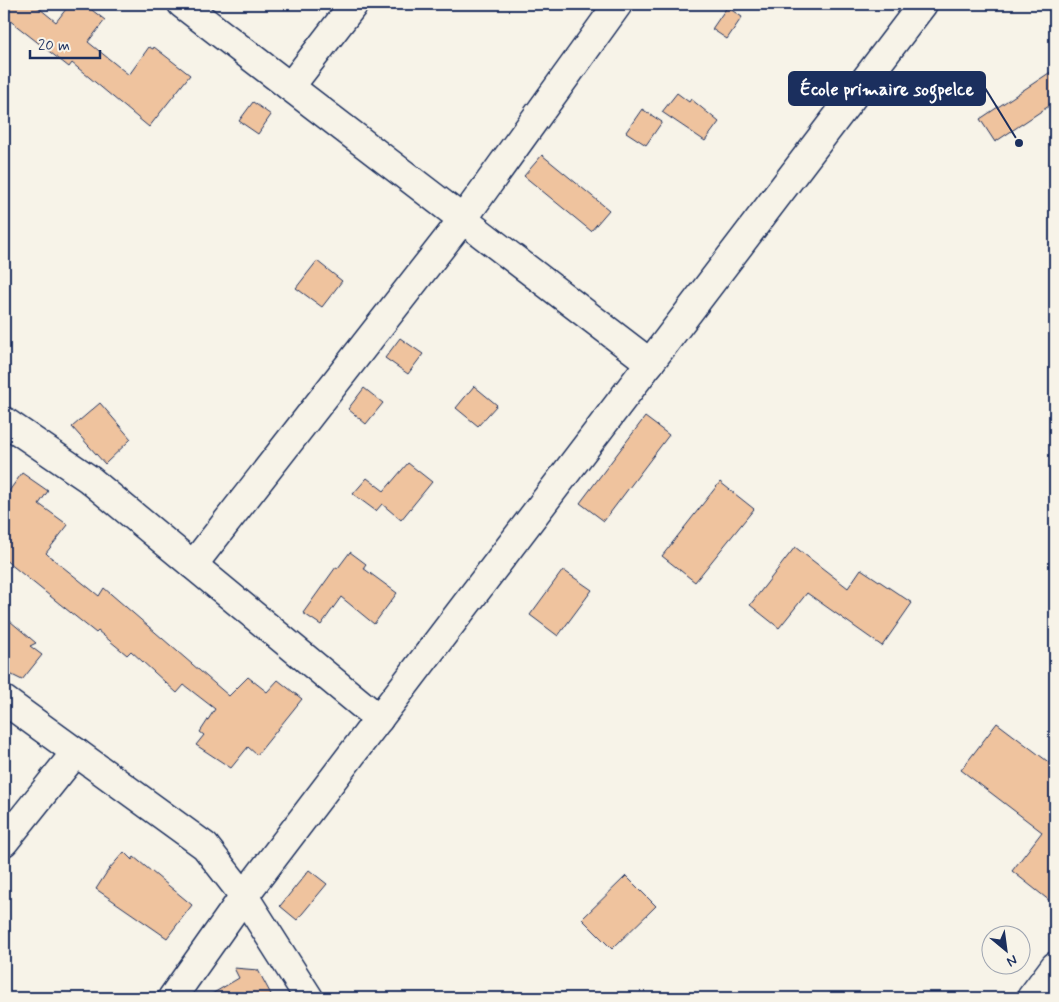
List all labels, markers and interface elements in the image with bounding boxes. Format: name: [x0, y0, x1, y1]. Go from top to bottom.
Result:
scale bar: [30, 28, 100, 60]
text: 20 m: [38, 36, 70, 56]
callout: École primaire sogpelce: [789, 72, 985, 105]
text: École primaire sogpelce: [800, 77, 974, 104]
north arrow: [982, 924, 1032, 974]
text: N: [1003, 950, 1020, 971]

